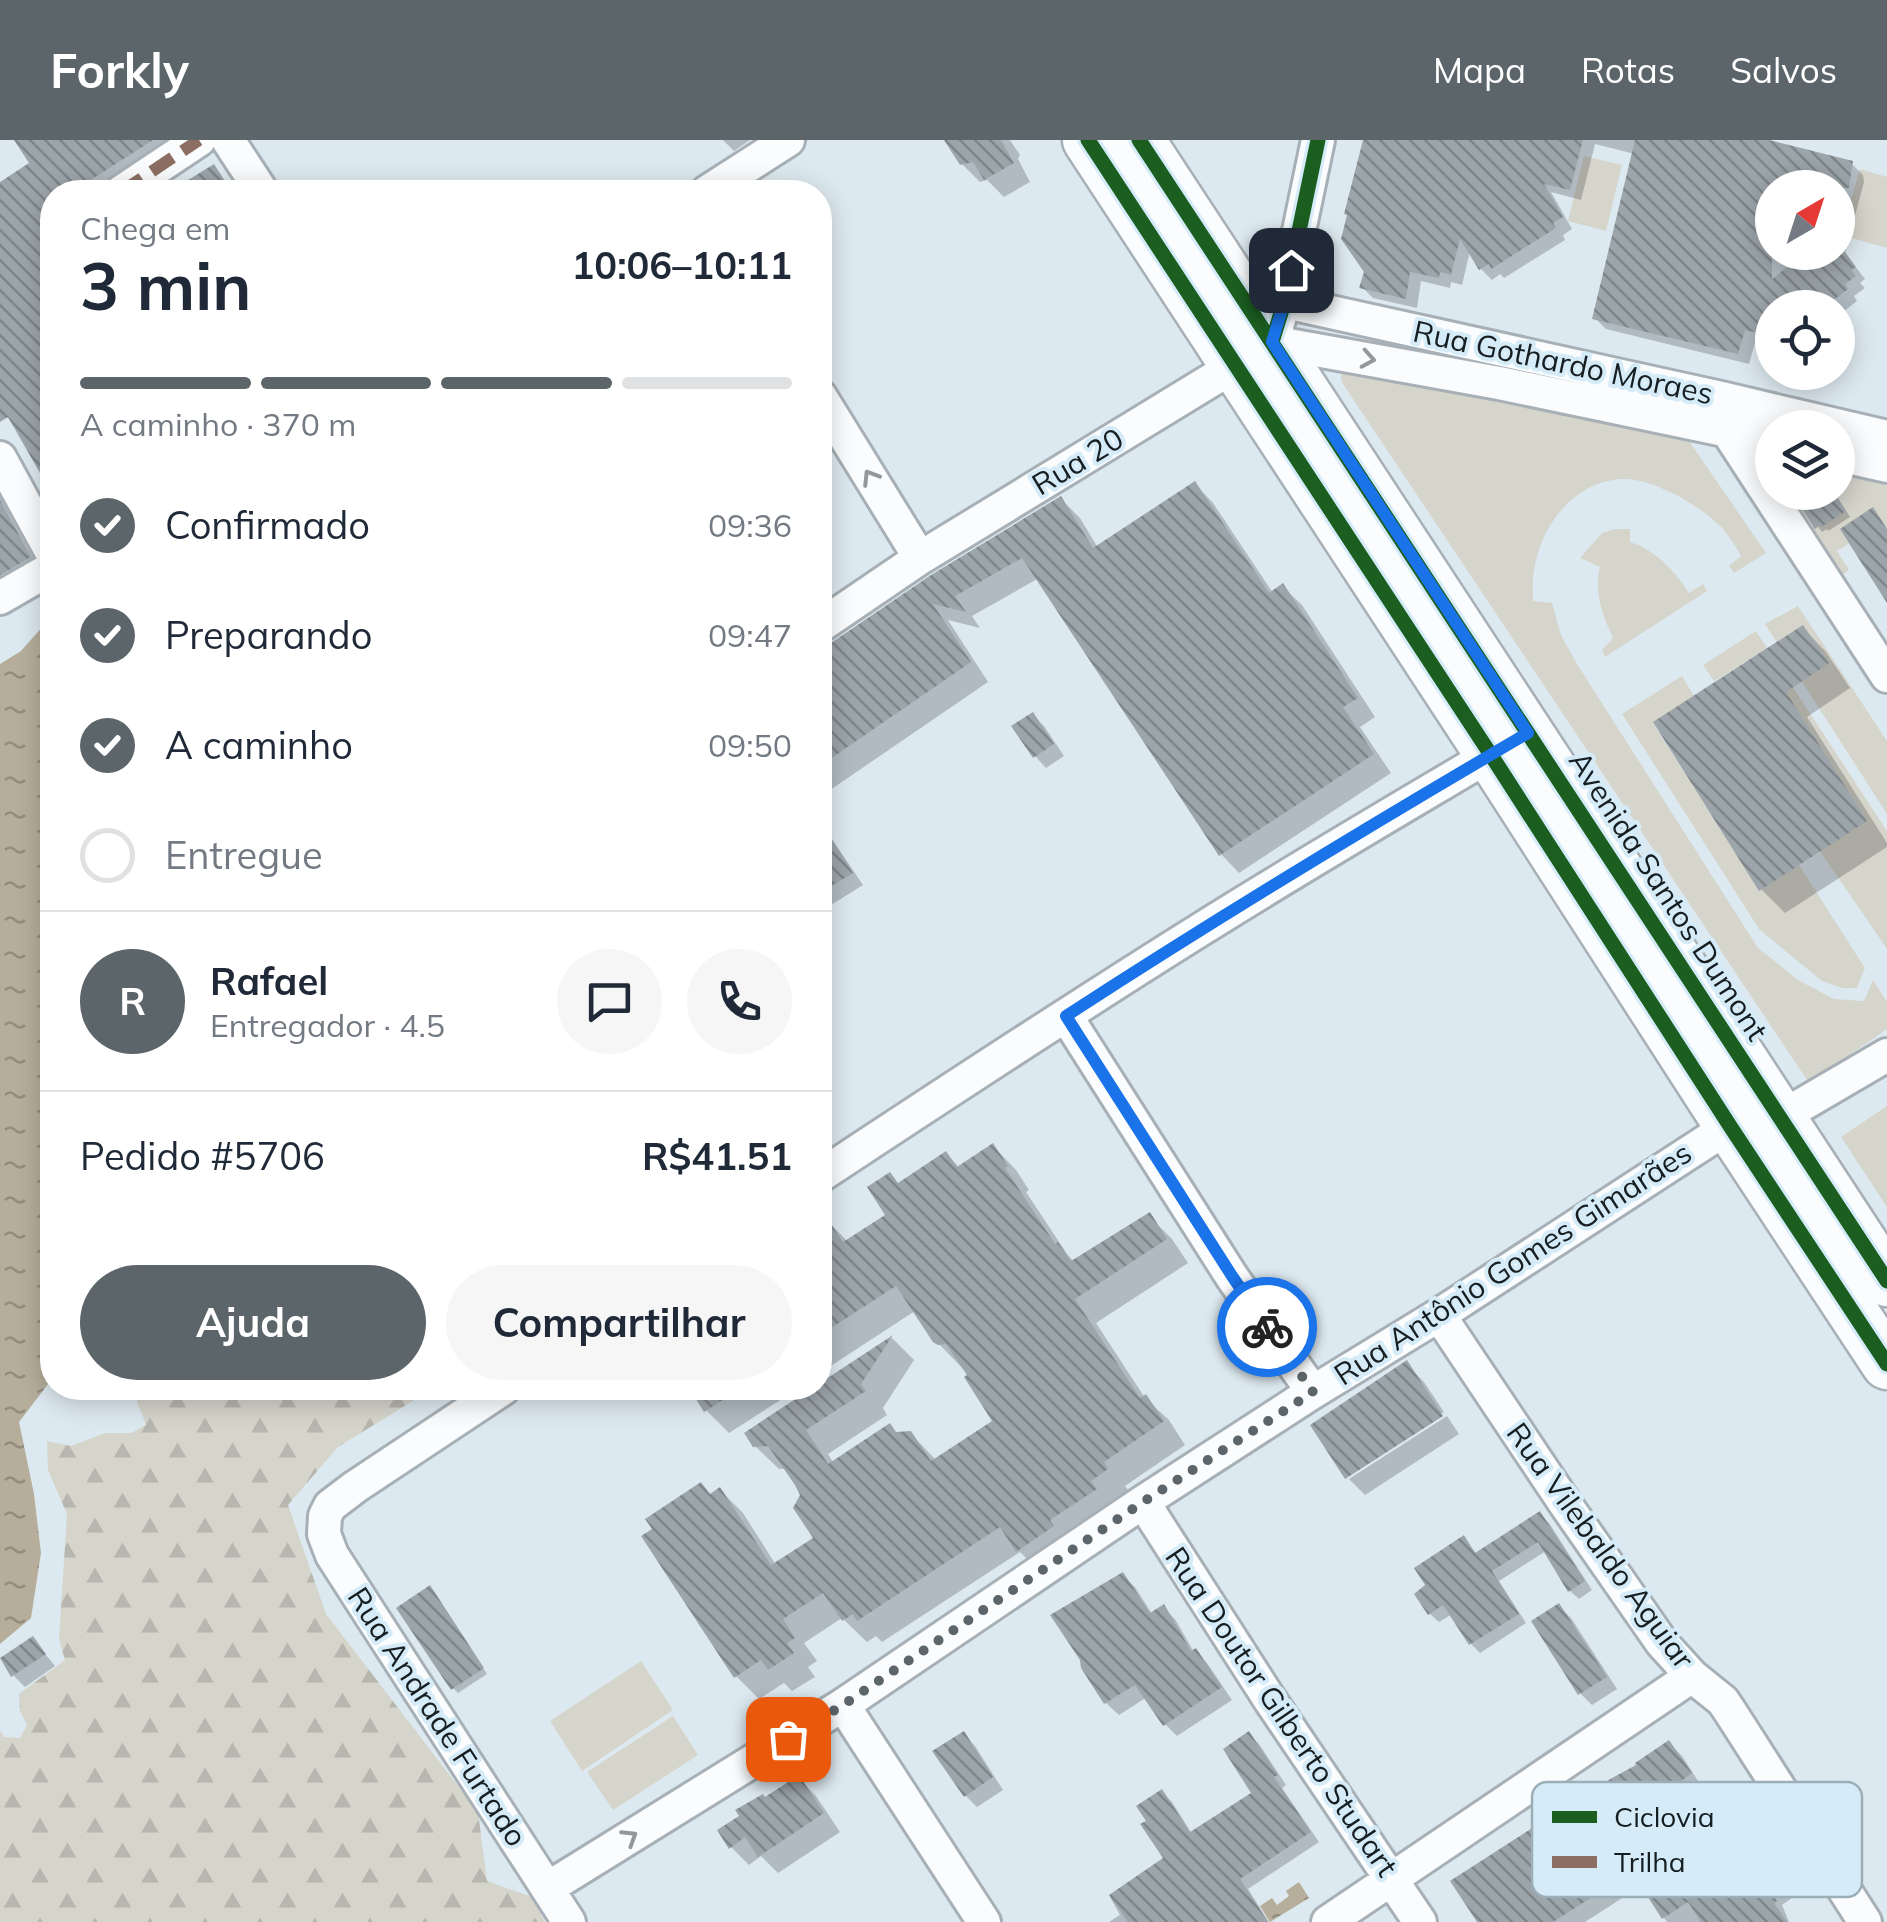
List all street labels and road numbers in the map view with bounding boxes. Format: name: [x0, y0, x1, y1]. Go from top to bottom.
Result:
street label: Rua Gothardo Moraes: [1410, 312, 1717, 412]
street label: Rua 20: [1025, 419, 1130, 503]
street label: Avenida Santos Dumont: [1561, 744, 1777, 1047]
street label: Rua Antônio Gomes Gimarães: [1327, 1133, 1698, 1393]
street label: Rua Vilebaldo Aguiar: [1499, 1415, 1703, 1676]
street label: Rua Doutor Gilberto Studart: [1157, 1540, 1406, 1883]
street label: Rua Andrade Furtado: [340, 1580, 536, 1853]

